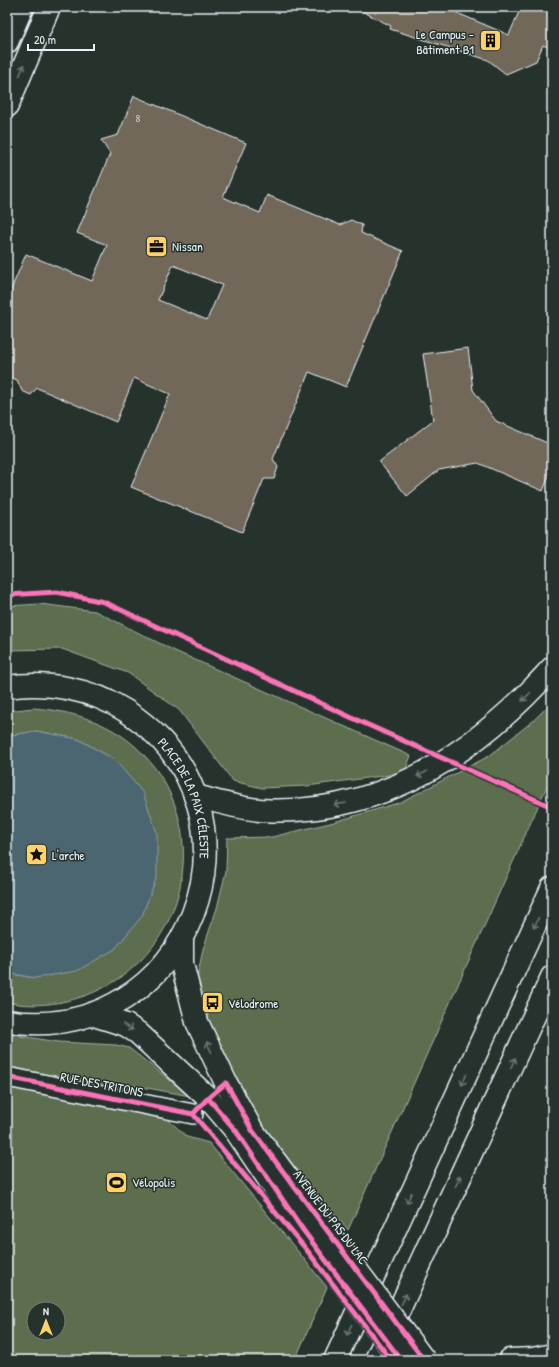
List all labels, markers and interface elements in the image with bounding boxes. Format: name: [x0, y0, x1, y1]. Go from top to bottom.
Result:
place label: Le Campus - Bâtiment B1: [416, 25, 474, 58]
scale bar: [28, 26, 94, 52]
building icon: Le Campus - Bâtiment B1: [477, 28, 503, 54]
text: 20 m: [34, 31, 56, 48]
one-way arrow: [19, 64, 26, 76]
house number: 8: [136, 111, 141, 125]
office icon: Nissan: [144, 233, 170, 259]
place label: Nissan: [172, 237, 203, 255]
one-way arrow: [521, 692, 531, 702]
street label: PLACE DE LA PAIX CÉLESTE: [154, 734, 214, 859]
one-way arrow: [416, 771, 428, 779]
one-way arrow: [333, 800, 346, 808]
place icon: L'arche: [24, 842, 50, 868]
place label: L'arche: [52, 846, 85, 864]
one-way arrow: [532, 917, 539, 929]
bus stop icon: Vélodrome: [199, 990, 225, 1016]
place label: Vélodrome: [228, 994, 279, 1012]
one-way arrow: [122, 1023, 134, 1031]
one-way arrow: [205, 1042, 212, 1054]
one-way arrow: [509, 1057, 517, 1069]
street label: RUE DES TRITONS: [59, 1067, 145, 1101]
one-way arrow: [460, 1073, 467, 1085]
street label: AVENUE DU PAS DU LAC: [289, 1166, 373, 1268]
sports icon: Vélopolis: [104, 1169, 130, 1195]
place label: Vélopolis: [132, 1173, 175, 1191]
one-way arrow: [455, 1175, 462, 1187]
one-way arrow: [405, 1191, 412, 1203]
one-way arrow: [401, 1294, 408, 1306]
north arrow: [26, 1301, 66, 1341]
text: N: [43, 1304, 49, 1318]
one-way arrow: [345, 1323, 352, 1335]

